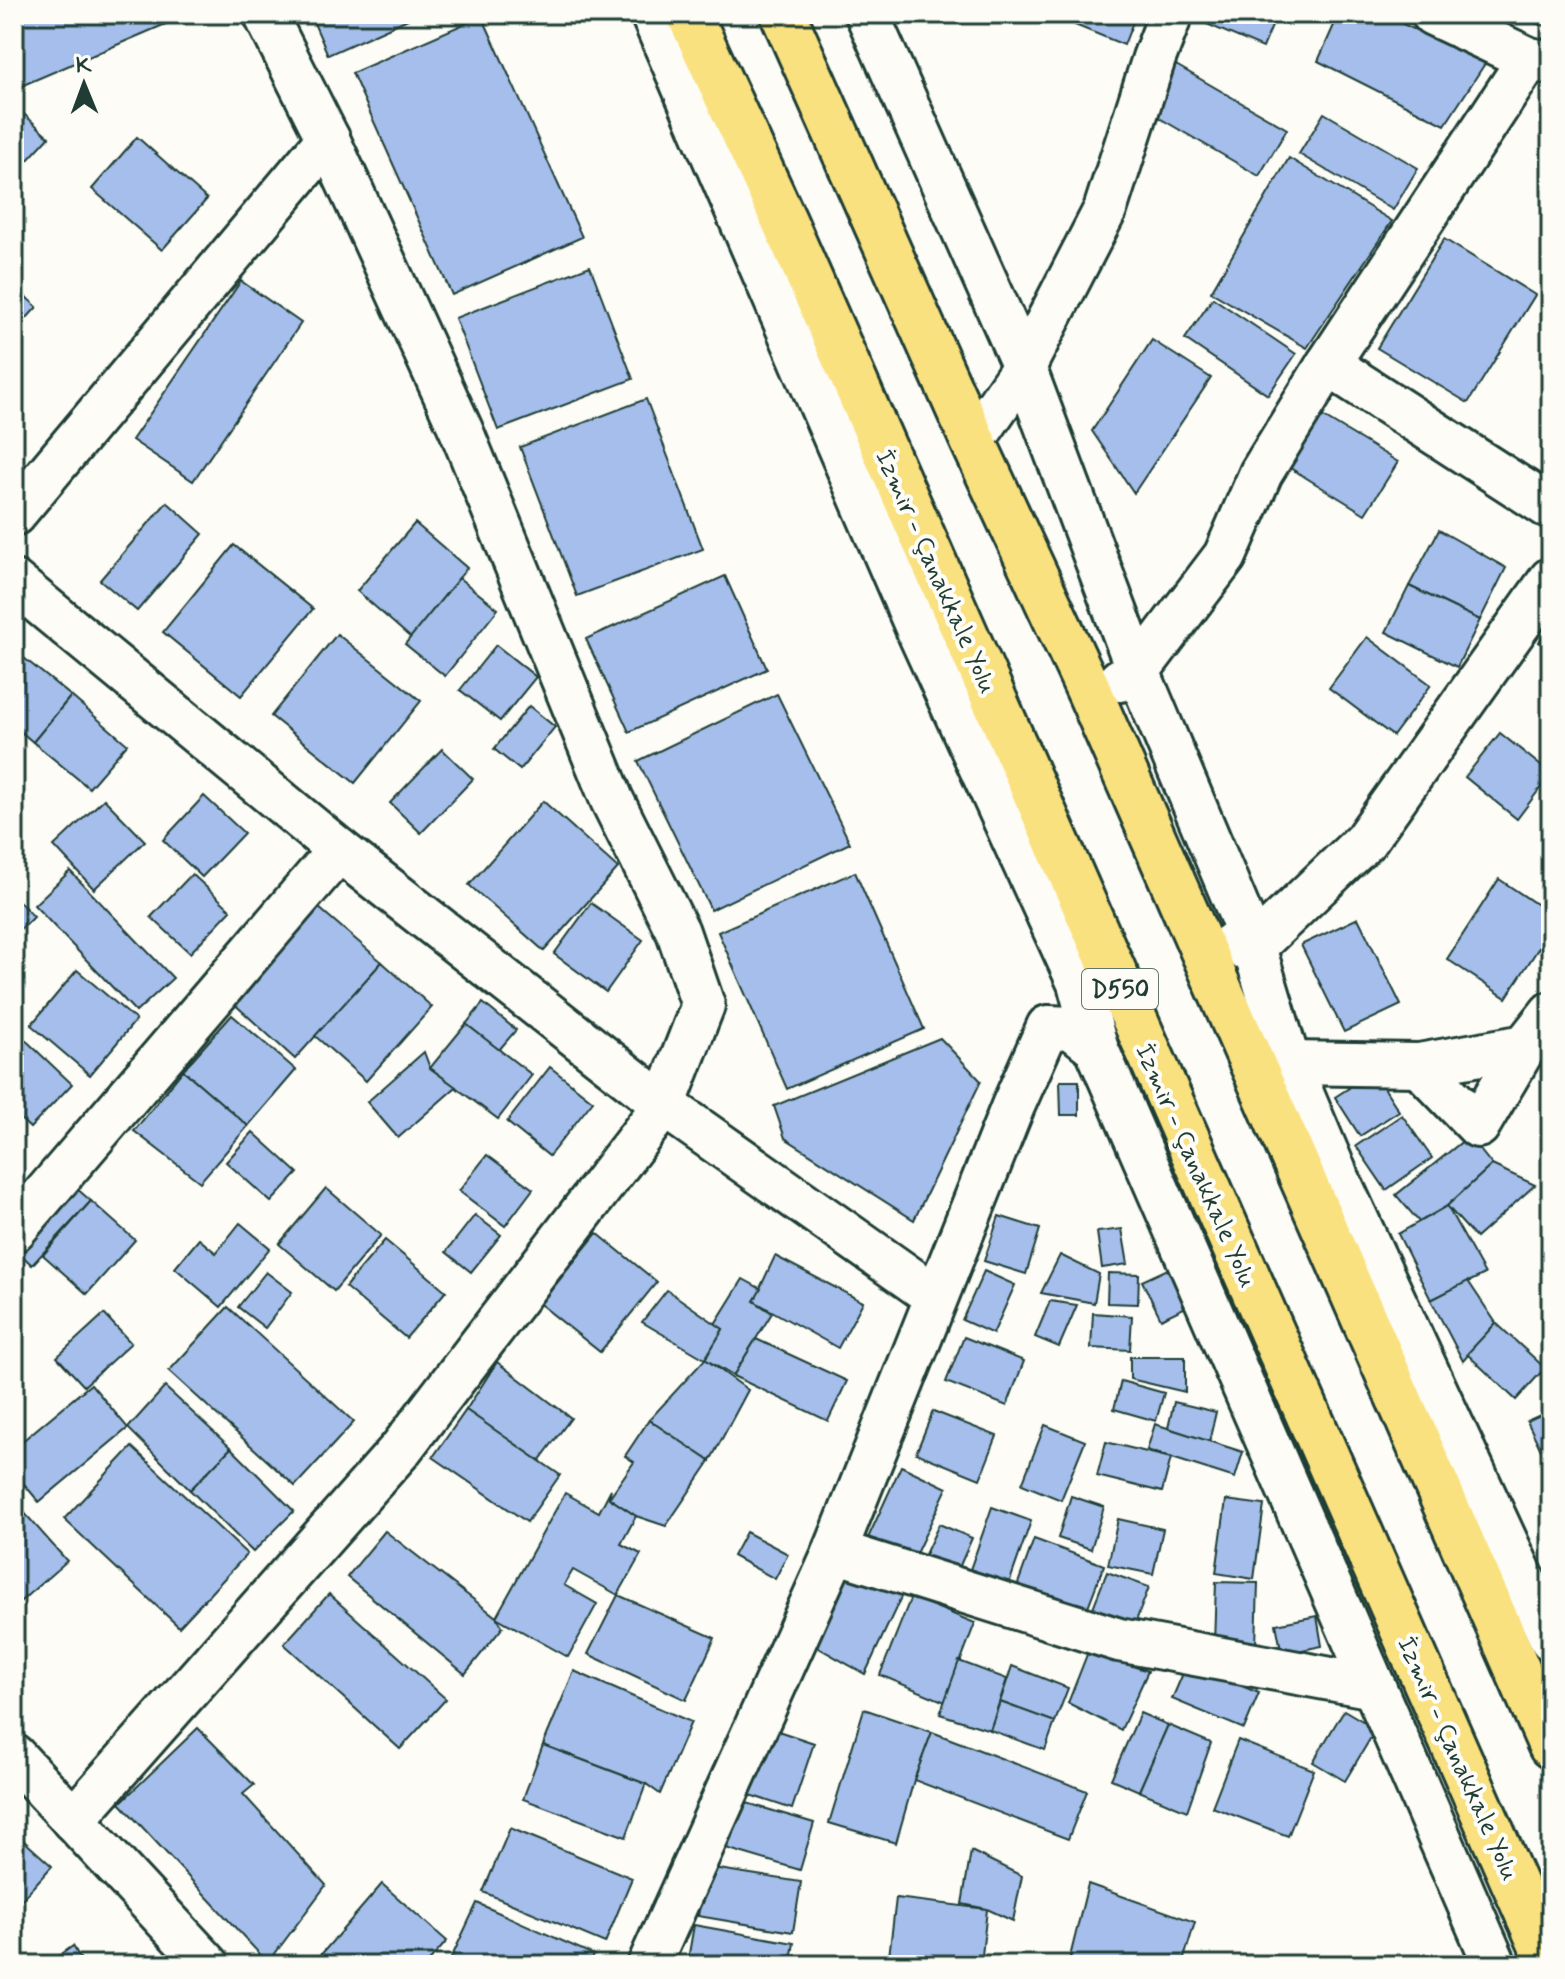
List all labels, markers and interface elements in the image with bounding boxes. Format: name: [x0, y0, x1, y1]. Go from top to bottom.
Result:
north arrow: [44, 44, 124, 124]
text: K: [76, 52, 92, 80]
street label: İzmir - Çanakkale Yolu: [866, 445, 1004, 699]
road number: D550: [1082, 969, 1158, 1009]
street label: İzmir - Çanakkale Yolu: [1126, 1039, 1264, 1293]
street label: İzmir - Çanakkale Yolu: [1388, 1632, 1526, 1886]

